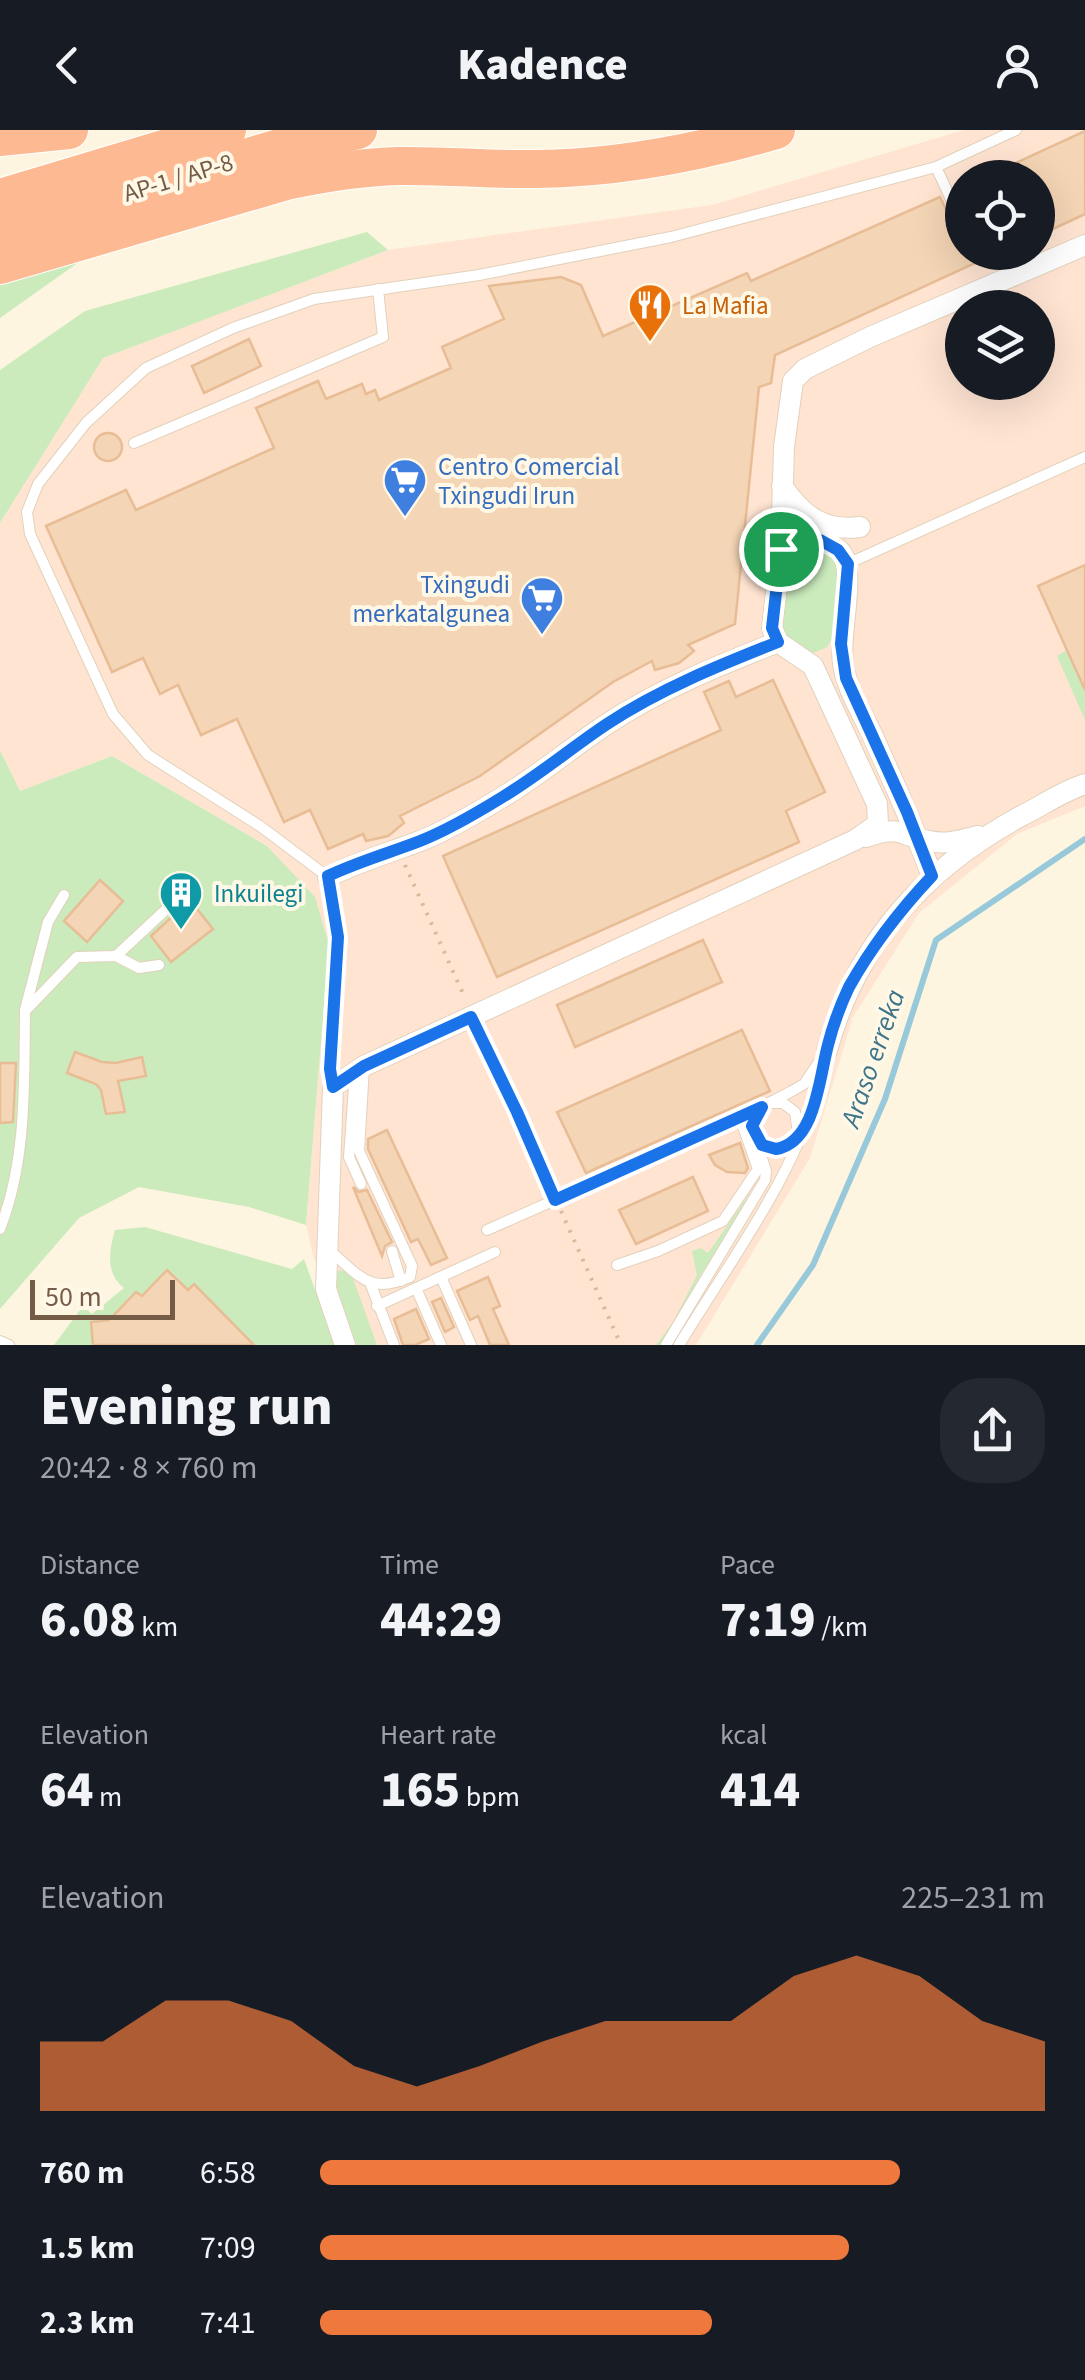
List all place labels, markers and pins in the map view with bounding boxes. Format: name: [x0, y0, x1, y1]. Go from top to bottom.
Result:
restaurant icon: La Mafia: [627, 282, 673, 343]
place label: La Mafia: [682, 288, 769, 324]
place label: Centro Comercial Txingudi Irun: [438, 449, 620, 514]
supermarket icon: Centro Comercial Txingudi Irun: [382, 457, 428, 518]
pin: [739, 507, 824, 592]
place label: Txingudi merkatalgunea: [352, 567, 510, 632]
supermarket icon: Txingudi merkatalgunea: [519, 575, 565, 636]
building icon: Inkuilegi: [158, 870, 204, 931]
place label: Inkuilegi: [214, 876, 303, 912]

